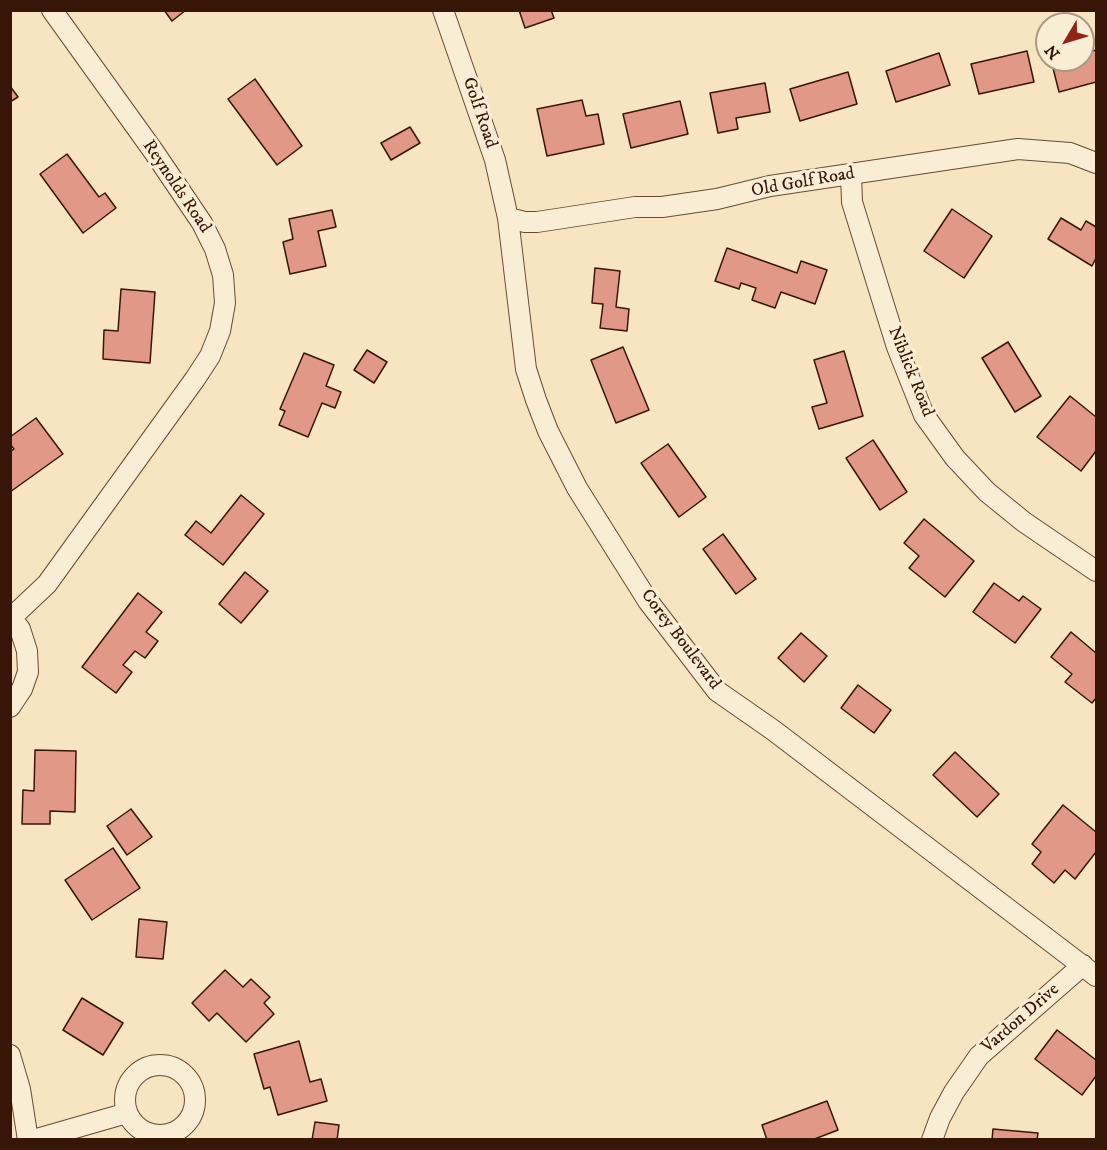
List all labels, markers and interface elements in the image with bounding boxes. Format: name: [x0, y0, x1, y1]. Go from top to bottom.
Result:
north arrow: [1035, 12, 1095, 72]
text: N: [1040, 41, 1064, 63]
street label: Golf Road: [457, 75, 501, 151]
street label: Reynolds Road: [137, 136, 215, 238]
street label: Old Golf Road: [750, 163, 856, 203]
street label: Niblick Road: [882, 324, 938, 420]
street label: Corey Boulevard: [635, 586, 725, 694]
street label: Vardon Drive: [978, 979, 1064, 1059]

